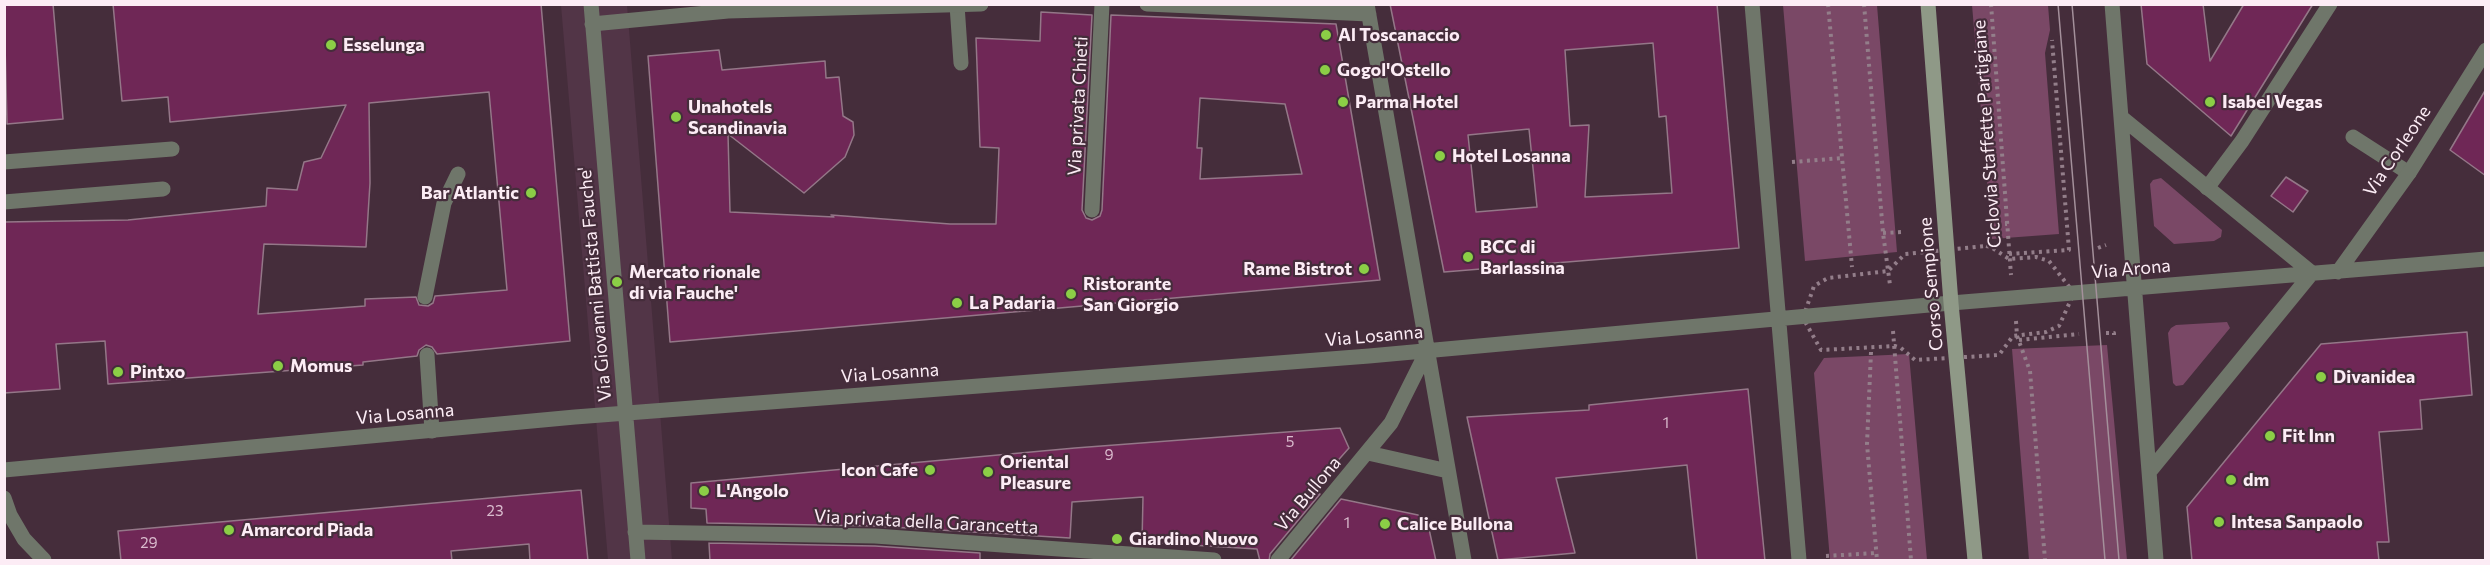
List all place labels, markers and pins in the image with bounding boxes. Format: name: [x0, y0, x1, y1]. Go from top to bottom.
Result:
place label: Al Toscanaccio: [1338, 24, 1460, 46]
marker: Al Toscanaccio: [1319, 28, 1333, 42]
place label: Esselunga: [343, 34, 425, 56]
marker: Esselunga: [324, 38, 338, 52]
place label: Gogol'Ostello: [1337, 59, 1451, 81]
marker: Gogol'Ostello: [1318, 63, 1332, 77]
place label: Parma Hotel: [1355, 91, 1458, 113]
place label: Isabel Vegas: [2222, 91, 2323, 113]
marker: Parma Hotel: [1336, 95, 1350, 109]
marker: Isabel Vegas: [2203, 95, 2217, 109]
place label: Unahotels Scandinavia: [688, 96, 787, 138]
marker: Unahotels Scandinavia: [669, 110, 683, 124]
place label: Hotel Losanna: [1452, 145, 1571, 167]
marker: Hotel Losanna: [1433, 149, 1447, 163]
place label: Bar Atlantic: [421, 182, 519, 204]
marker: Bar Atlantic: [524, 186, 538, 200]
place label: BCC di Barlassina: [1480, 236, 1565, 278]
marker: BCC di Barlassina: [1461, 250, 1475, 264]
place label: Rame Bistrot: [1243, 258, 1352, 280]
place label: Mercato rionale di via Fauche': [629, 261, 760, 304]
marker: Rame Bistrot: [1357, 262, 1371, 276]
place label: Ristorante San Giorgio: [1083, 273, 1179, 316]
marker: Mercato rionale di via Fauche': [610, 275, 624, 289]
marker: Ristorante San Giorgio: [1064, 287, 1078, 301]
place label: La Padaria: [969, 292, 1055, 314]
marker: La Padaria: [950, 296, 964, 310]
place label: Momus: [290, 355, 352, 377]
marker: Momus: [271, 359, 285, 373]
place label: Pintxo: [130, 361, 185, 383]
marker: Pintxo: [111, 365, 125, 379]
place label: Divanidea: [2333, 366, 2415, 388]
marker: Divanidea: [2314, 370, 2328, 384]
place label: Fit Inn: [2282, 425, 2335, 447]
marker: Fit Inn: [2263, 429, 2277, 443]
place label: Oriental Pleasure: [1000, 451, 1071, 494]
place label: Icon Cafe: [841, 459, 918, 481]
marker: Icon Cafe: [923, 463, 937, 477]
marker: Oriental Pleasure: [981, 465, 995, 479]
place label: dm: [2243, 469, 2269, 491]
marker: dm: [2224, 473, 2238, 487]
place label: L'Angolo: [716, 480, 789, 502]
marker: L'Angolo: [697, 484, 711, 498]
place label: Intesa Sanpaolo: [2231, 511, 2363, 533]
place label: Calice Bullona: [1397, 513, 1513, 535]
marker: Intesa Sanpaolo: [2212, 515, 2226, 529]
marker: Calice Bullona: [1378, 517, 1392, 531]
place label: Amarcord Piada: [241, 519, 373, 541]
marker: Amarcord Piada: [222, 523, 236, 537]
place label: Giardino Nuovo: [1129, 528, 1258, 550]
marker: Giardino Nuovo: [1110, 532, 1124, 546]

